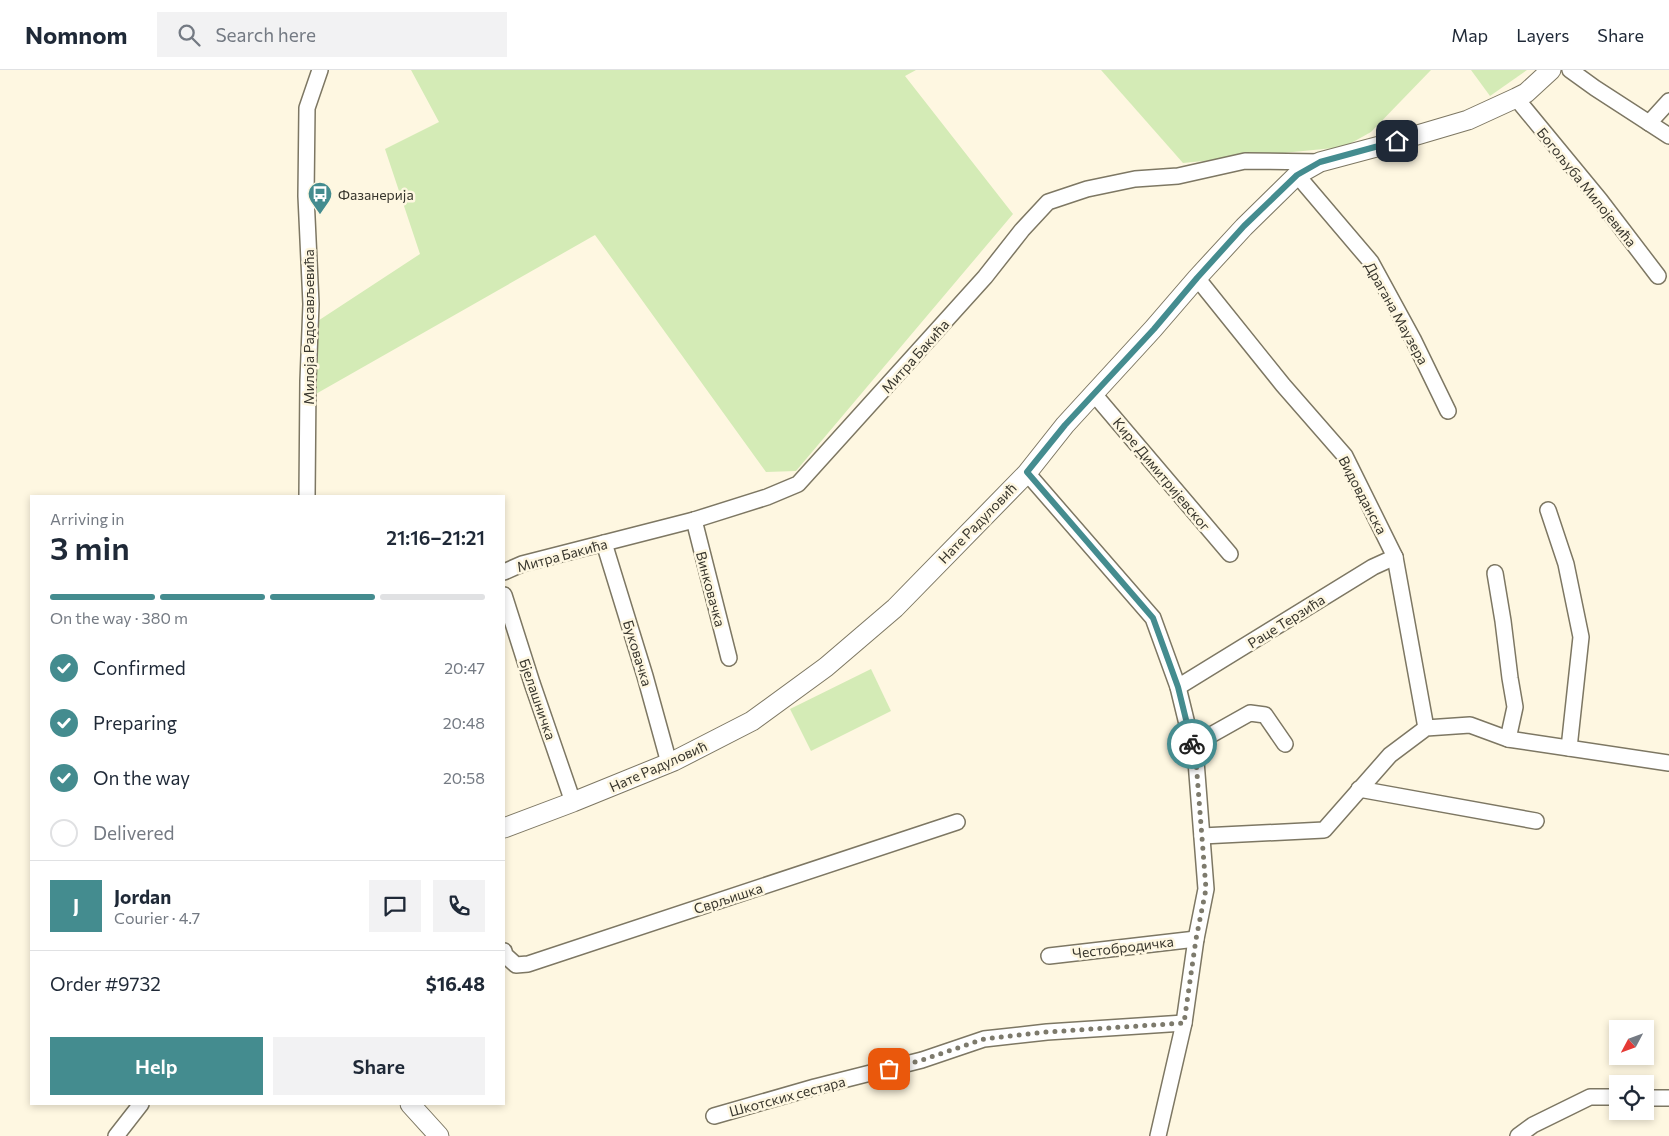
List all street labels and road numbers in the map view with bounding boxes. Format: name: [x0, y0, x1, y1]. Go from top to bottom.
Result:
street label: Богољуба Милојевића: [1534, 124, 1640, 250]
street label: Милоја Радосављевића: [300, 249, 317, 405]
street label: Драгана Маузера: [1362, 259, 1432, 367]
street label: Митра Бакића: [878, 316, 952, 396]
street label: Кире Димитријевског: [1110, 414, 1214, 534]
street label: Видовданска: [1335, 453, 1391, 537]
street label: Нате Радуловић: [934, 479, 1020, 567]
street label: Митра Бакића: [515, 535, 609, 575]
street label: Винковачка: [693, 549, 729, 629]
street label: Раце Терзића: [1244, 591, 1328, 651]
street label: Буковачка: [620, 618, 656, 688]
street label: Бјелашничка: [516, 656, 560, 742]
street label: Нате Радуловић: [607, 737, 709, 795]
street label: Сврљишка: [691, 879, 765, 917]
street label: Честобродичка: [1071, 932, 1175, 962]
street label: Шкотских сестара: [727, 1072, 847, 1120]

